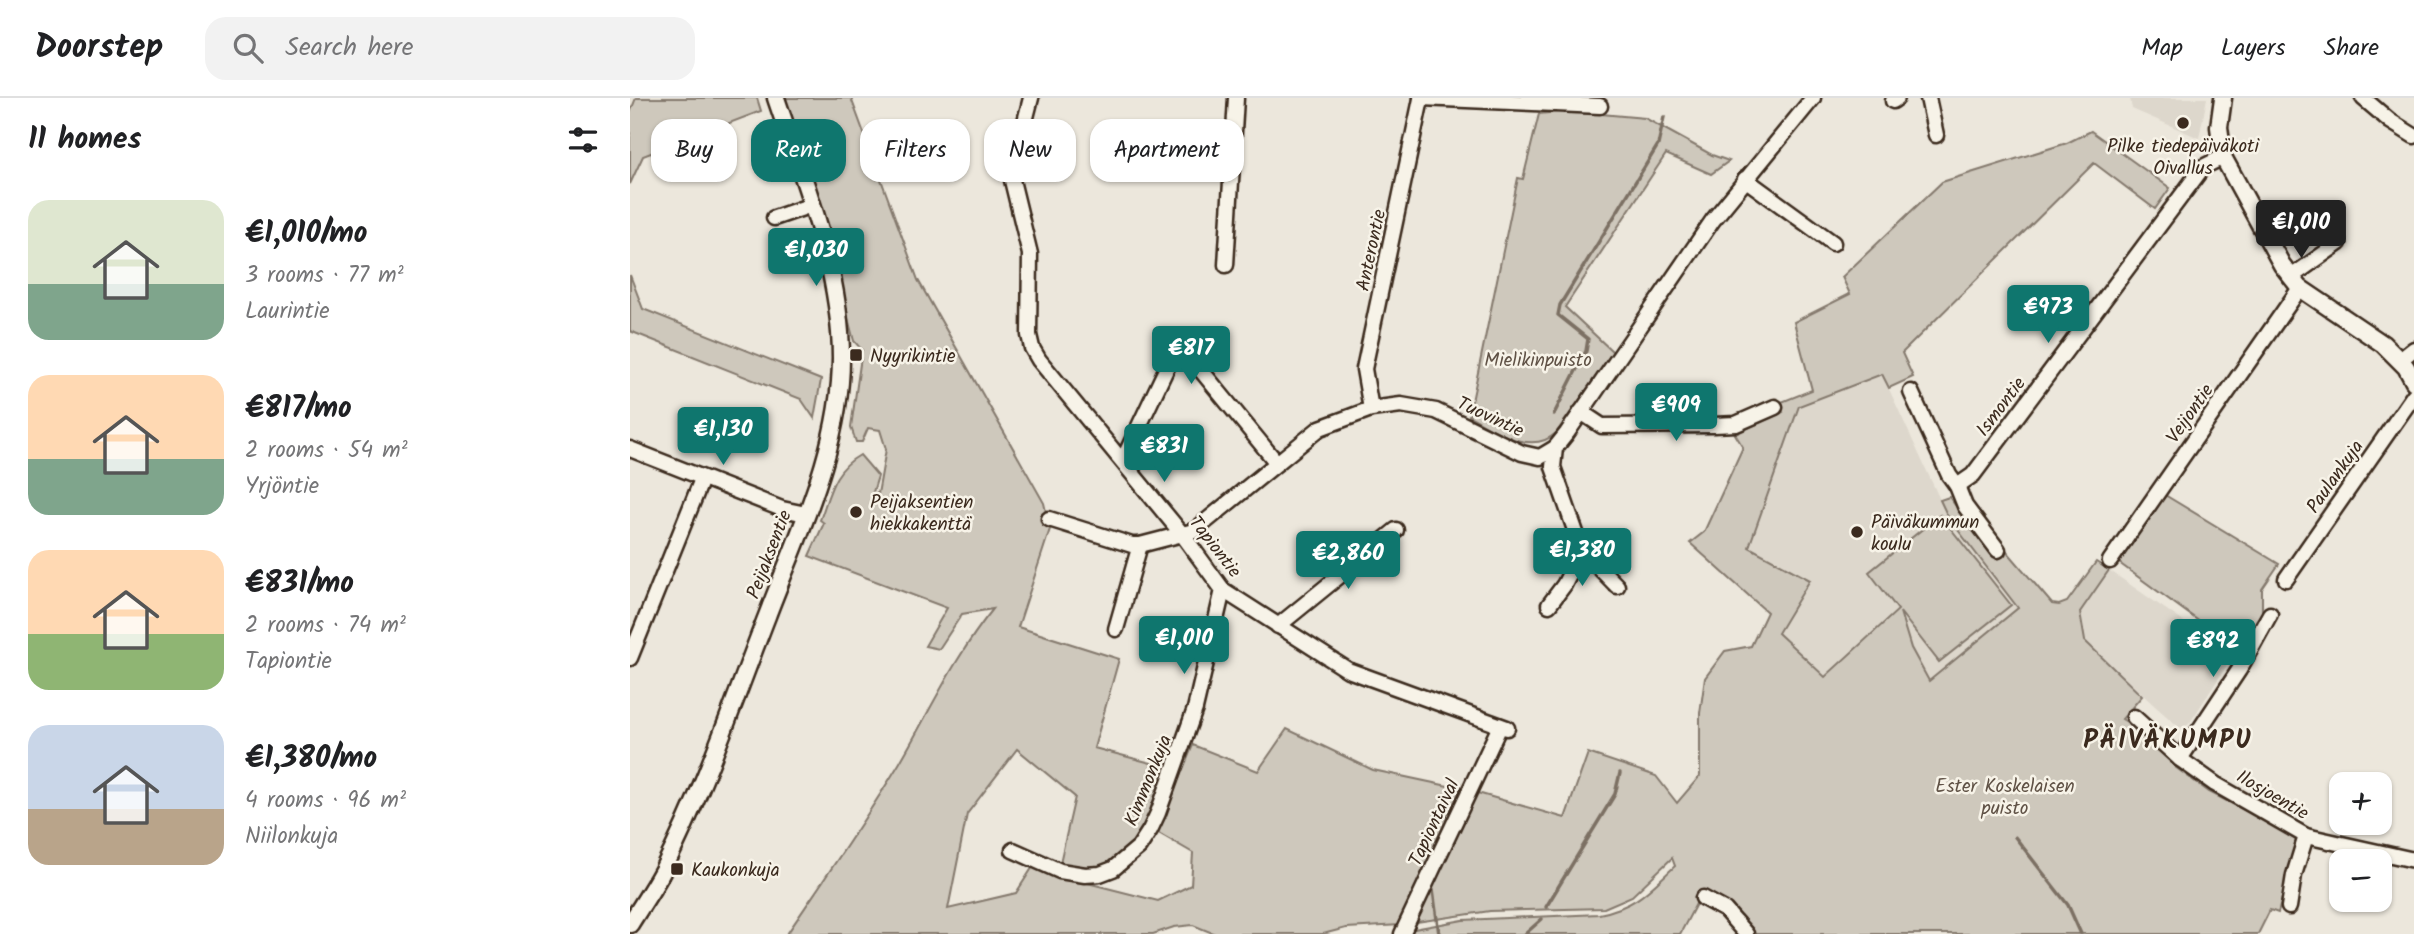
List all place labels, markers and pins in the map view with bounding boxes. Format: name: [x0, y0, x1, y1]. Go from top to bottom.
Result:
marker: Pilke tiedepäiväkoti Oivallus: [2175, 115, 2191, 131]
place label: Pilke tiedepäiväkoti Oivallus: [2107, 132, 2260, 184]
pin: €1,010: [2244, 200, 2358, 260]
pin: €1,030: [759, 228, 873, 288]
pin: €973: [2007, 286, 2089, 345]
pin: €817: [1150, 327, 1232, 386]
place label: Nyyrikintie: [870, 342, 956, 372]
marker: Nyyrikintie: [848, 347, 864, 363]
pin: €909: [1635, 384, 1717, 443]
pin: €1,130: [666, 408, 780, 467]
pin: €831: [1123, 424, 1205, 484]
place label: Peijaksentien hiekkakenttä: [870, 488, 973, 540]
marker: Peijaksentien hiekkakenttä: [848, 504, 864, 520]
place label: Päiväkummun koulu: [1871, 508, 1979, 560]
marker: Päiväkummun koulu: [1849, 524, 1865, 540]
pin: €1,380: [1525, 528, 1639, 588]
pin: €2,860: [1291, 532, 1405, 591]
pin: €1,010: [1127, 616, 1241, 676]
pin: €892: [2172, 620, 2254, 679]
place label: Kaukonkuja: [691, 856, 780, 886]
marker: Kaukonkuja: [669, 861, 685, 877]

